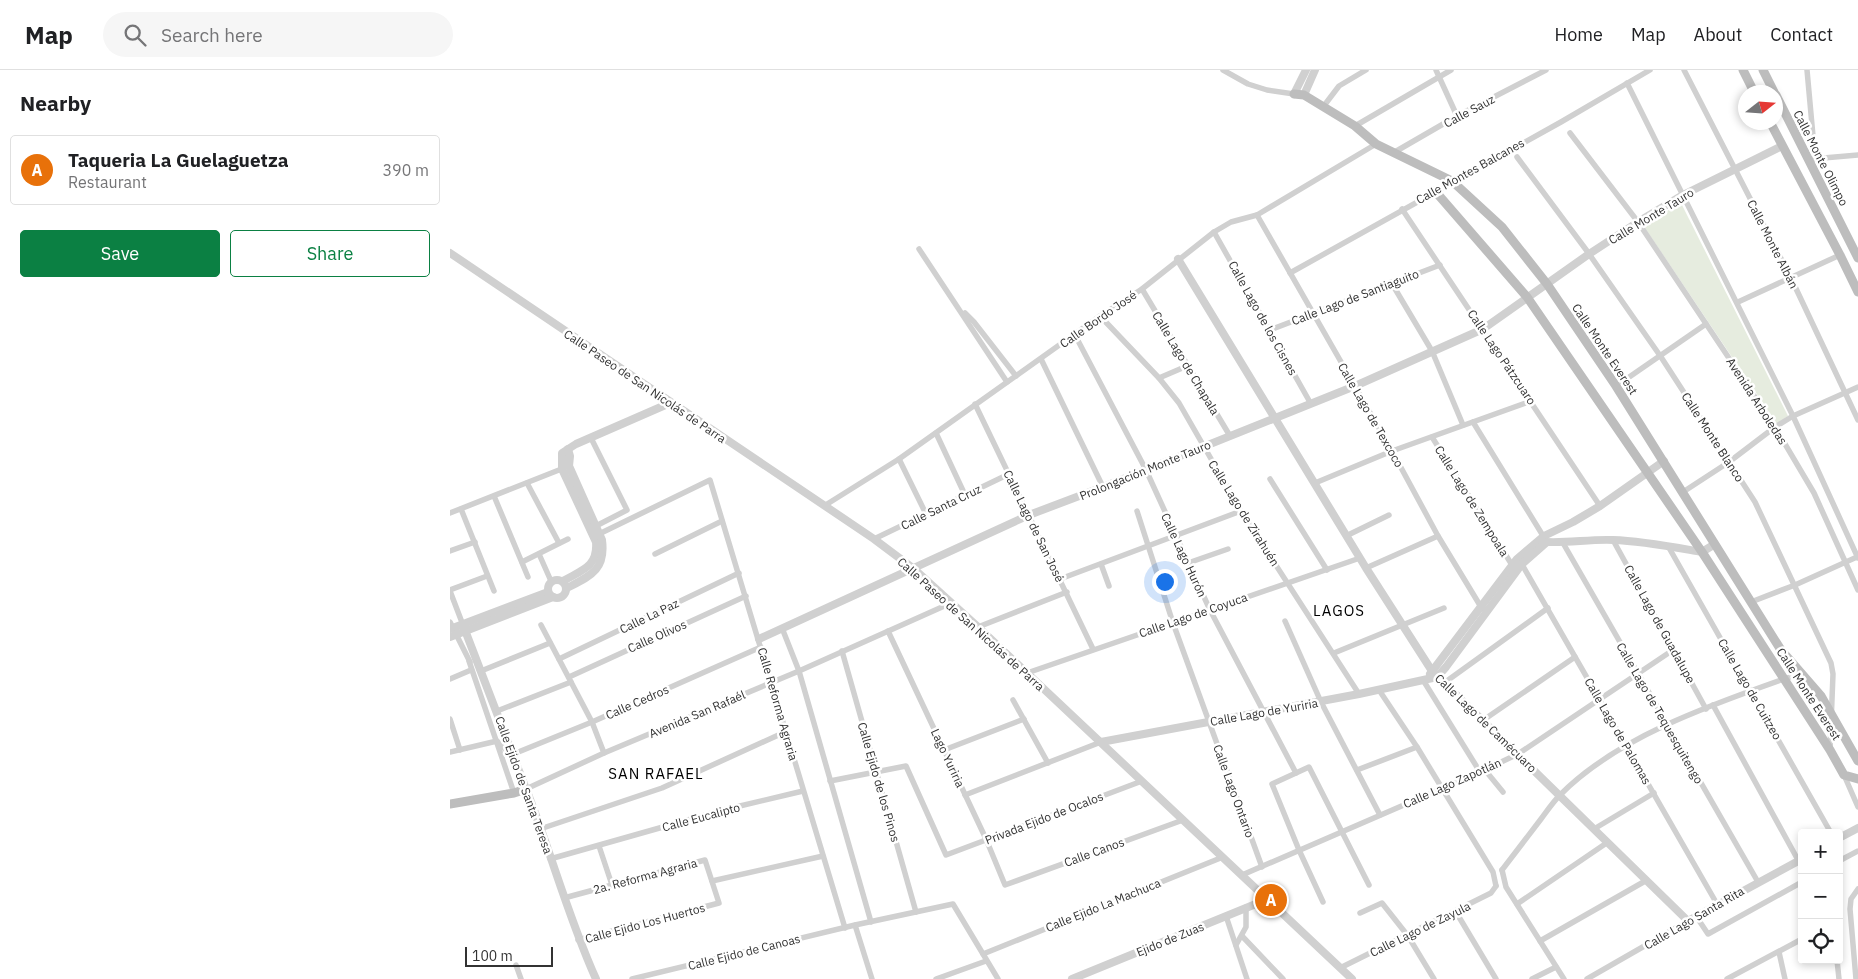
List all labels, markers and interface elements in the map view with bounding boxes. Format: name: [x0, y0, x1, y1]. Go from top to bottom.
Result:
search box: [103, 12, 453, 57]
text: Map: [25, 19, 73, 51]
icon: search: [121, 21, 149, 49]
text: Search here: [161, 23, 263, 47]
text: Home: [1555, 23, 1603, 46]
text: Map: [1631, 23, 1666, 46]
text: About: [1694, 23, 1742, 46]
text: Contact: [1770, 23, 1833, 46]
north arrow: [1738, 85, 1783, 130]
text: Nearby: [20, 89, 91, 117]
street label: Calle Sauz: [1441, 91, 1497, 131]
street label: Calle Monte Olimpo: [1790, 108, 1852, 209]
street label: Calle Montes Balcanes: [1413, 135, 1527, 207]
text: Taqueria La Guelaguetza: [68, 148, 289, 172]
text: A: [32, 160, 42, 180]
text: 390 m: [382, 160, 429, 180]
text: Restaurant: [68, 172, 147, 192]
street label: Calle Monte Tauro: [1606, 184, 1697, 247]
street label: Calle Monte Albán: [1744, 197, 1802, 291]
button: Save: [20, 230, 220, 277]
button: Share: [230, 230, 430, 277]
street label: Calle Lago de los Cisnes: [1225, 258, 1301, 378]
street label: Calle Lago de Santiaguito: [1289, 266, 1421, 328]
street label: Calle Bordo José: [1057, 287, 1140, 351]
street label: Calle Monte Everest: [1569, 300, 1641, 398]
street label: Calle Lago Pátzcuaro: [1465, 307, 1540, 408]
street label: Calle Lago de Chapala: [1149, 309, 1223, 418]
street label: Calle Paseo de San Nicolás de Parra: [561, 326, 729, 446]
street label: Avenida Arboledas: [1723, 355, 1791, 447]
street label: Calle Lago de Texcoco: [1335, 360, 1407, 470]
street label: Calle Monte Blanco: [1678, 389, 1748, 485]
street label: Prolongación Monte Tauro: [1077, 437, 1213, 503]
street label: Calle Lago de Zempoala: [1432, 443, 1513, 560]
street label: Calle Lago de Zirahuén: [1205, 457, 1283, 569]
street label: Calle Lago de San José: [1000, 468, 1068, 585]
street label: Calle Santa Cruz: [898, 481, 984, 533]
street label: Calle Lago Hurón: [1158, 511, 1210, 599]
street label: Calle Paseo de San Nicolás de Parra: [895, 554, 1048, 694]
street label: Calle Lago de Guadalupe: [1621, 562, 1699, 686]
your location: [1152, 569, 1178, 595]
street label: Calle Lago de Coyuca: [1137, 589, 1250, 641]
street label: Calle La Paz: [617, 595, 681, 637]
district label: LAGOS: [1313, 601, 1365, 620]
street label: Calle Olivos: [625, 616, 689, 656]
street label: Calle Lago de Cuitzeo: [1715, 636, 1785, 743]
street label: Calle Lago de Tequesquitengo: [1613, 640, 1707, 787]
street label: Calle Monte Everest: [1774, 645, 1844, 743]
street label: Calle Reforma Agraria: [755, 646, 802, 763]
street label: Calle Lago de Camécuaro: [1432, 671, 1540, 776]
street label: Calle Lago de Palomas: [1581, 675, 1655, 787]
street label: Calle Cedros: [603, 681, 671, 723]
street label: Avenida San Rafaél: [647, 687, 747, 741]
street label: Calle Lago de Yuriria: [1209, 695, 1320, 729]
street label: Calle Ejido de Santa Teresa: [492, 714, 556, 856]
street label: Calle Ejido de los Pinos: [855, 720, 903, 844]
street label: Lago Yuriria: [928, 726, 968, 790]
street label: Calle Lago Ontario: [1210, 742, 1258, 840]
street label: Calle Lago Zapotlán: [1401, 755, 1503, 811]
district label: SAN RAFAEL: [608, 764, 704, 783]
street label: Privada Ejido de Ocalos: [983, 788, 1105, 848]
street label: Calle Eucalipto: [660, 799, 742, 835]
map controls: [1798, 829, 1843, 964]
button: +: [1798, 829, 1843, 874]
street label: Calle Canos: [1062, 834, 1126, 870]
street label: 2a. Reforma Agraria: [591, 855, 699, 897]
button: −: [1798, 874, 1843, 919]
street label: Calle Ejido La Machuca: [1043, 875, 1163, 935]
pin: A: [1255, 881, 1287, 919]
street label: Calle Lago Santa Rita: [1641, 883, 1747, 953]
street label: Calle Lago de Zayula: [1367, 898, 1473, 960]
street label: Calle Ejido Los Huertos: [583, 900, 707, 946]
street label: Ejido de Zuas: [1134, 919, 1206, 959]
button: locate: [1798, 919, 1843, 964]
street label: Calle Ejido de Canoas: [686, 931, 802, 973]
scale bar: [465, 944, 552, 967]
text: 100 m: [472, 947, 513, 965]

